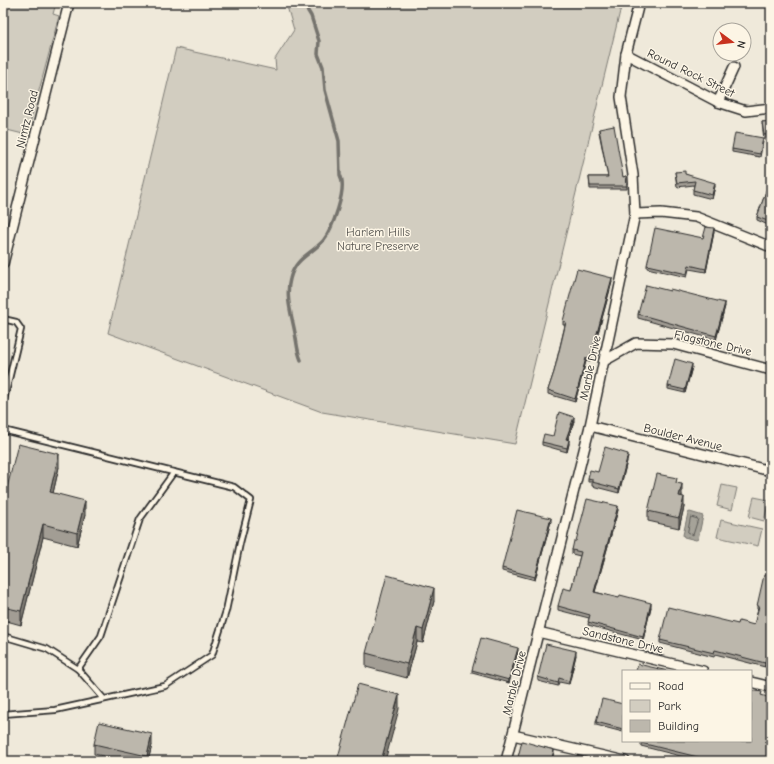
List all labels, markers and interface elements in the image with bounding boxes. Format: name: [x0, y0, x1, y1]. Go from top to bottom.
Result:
north arrow: [712, 22, 752, 62]
text: N: [734, 39, 748, 50]
street label: Round Rock Street: [645, 46, 737, 100]
street label: Nimtz Road: [13, 89, 41, 149]
park label: Harlem Hills Nature Preserve: [337, 225, 419, 253]
street label: Flagstone Drive: [673, 327, 753, 359]
street label: Marble Drive: [576, 334, 604, 402]
street label: Boulder Avenue: [642, 421, 724, 453]
street label: Sandstone Drive: [581, 624, 665, 656]
street label: Marble Drive: [499, 649, 529, 717]
legend: [622, 670, 752, 742]
text: Road: [658, 679, 684, 693]
text: Park: [658, 699, 681, 713]
text: Building: [658, 719, 699, 733]

